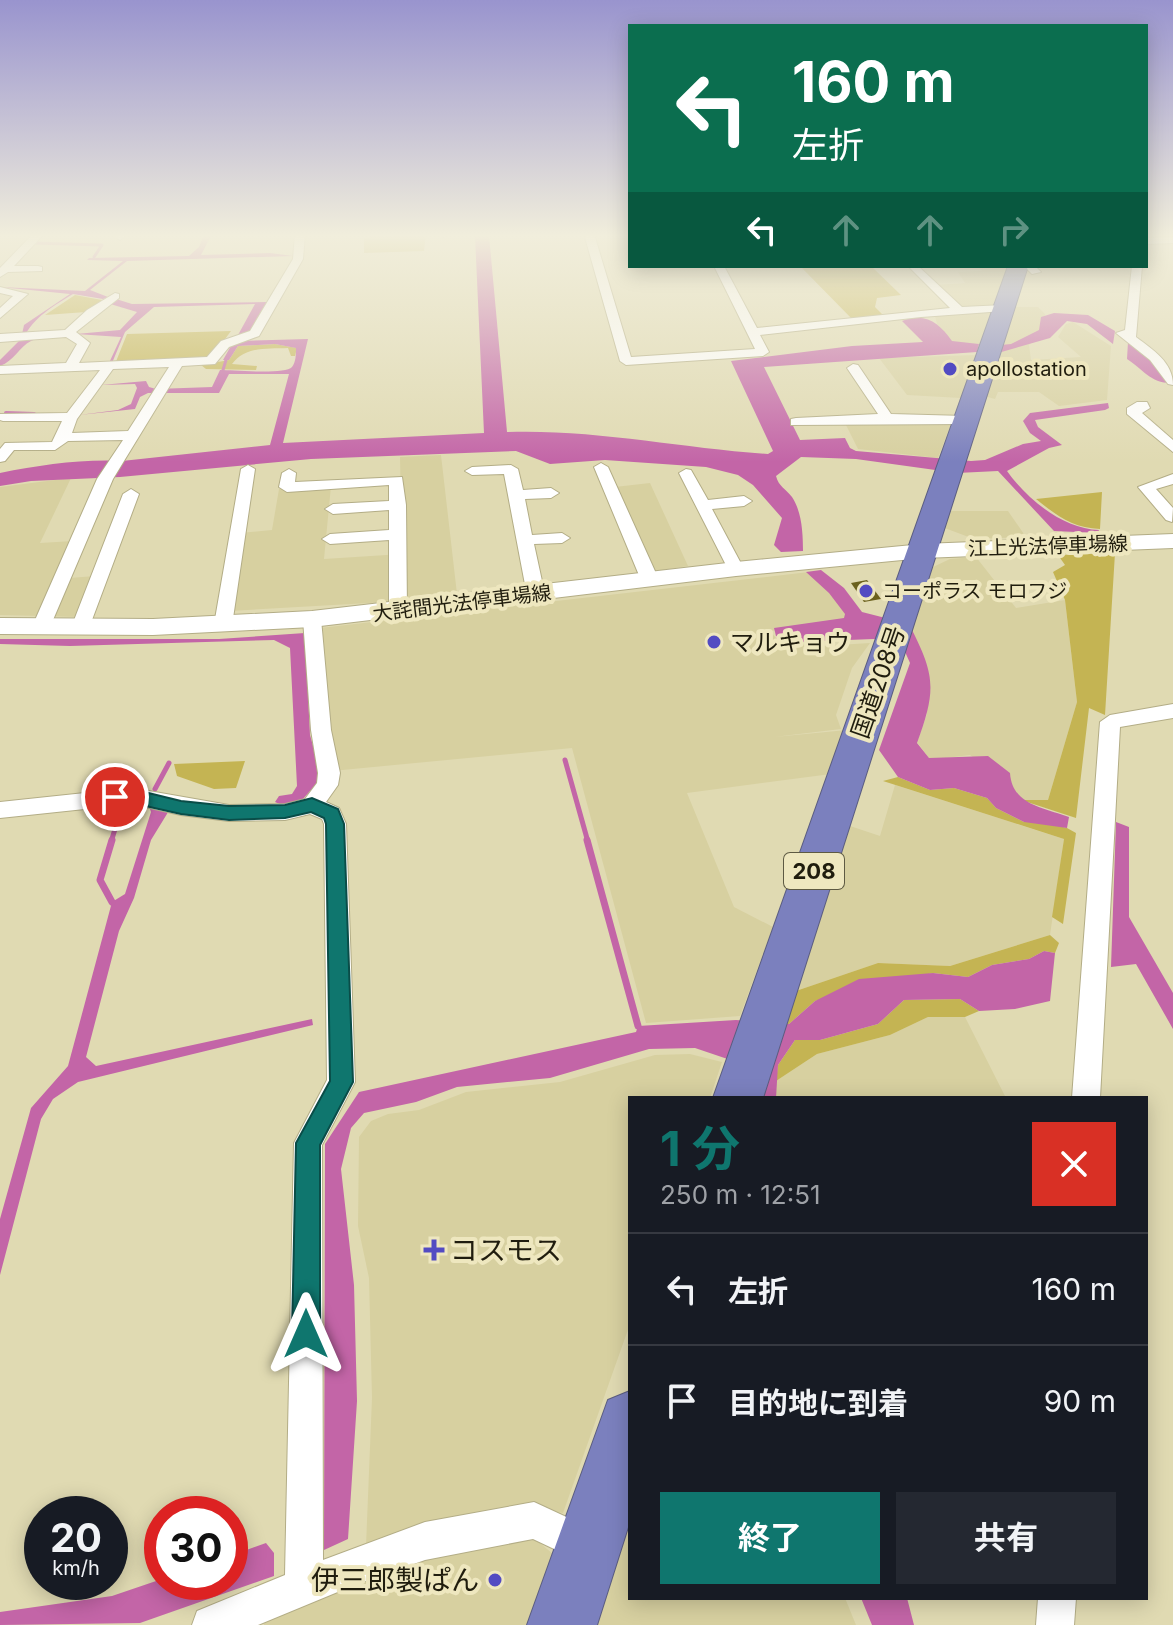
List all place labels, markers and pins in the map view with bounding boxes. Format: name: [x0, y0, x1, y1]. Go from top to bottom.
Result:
place label: apollostation: [966, 357, 1087, 381]
marker: apollostation: [941, 360, 959, 378]
place label: コーポラス モロフジ: [882, 579, 1067, 603]
marker: コーポラス モロフジ: [857, 582, 875, 600]
place label: マルキョウ: [730, 628, 850, 657]
marker: マルキョウ: [705, 633, 723, 651]
pin: [81, 763, 149, 831]
place label: コスモス: [450, 1233, 562, 1267]
marker: コスモス: [425, 1241, 443, 1259]
place label: 伊三郎製ぱん: [311, 1563, 479, 1597]
marker: 伊三郎製ぱん: [486, 1571, 504, 1589]

